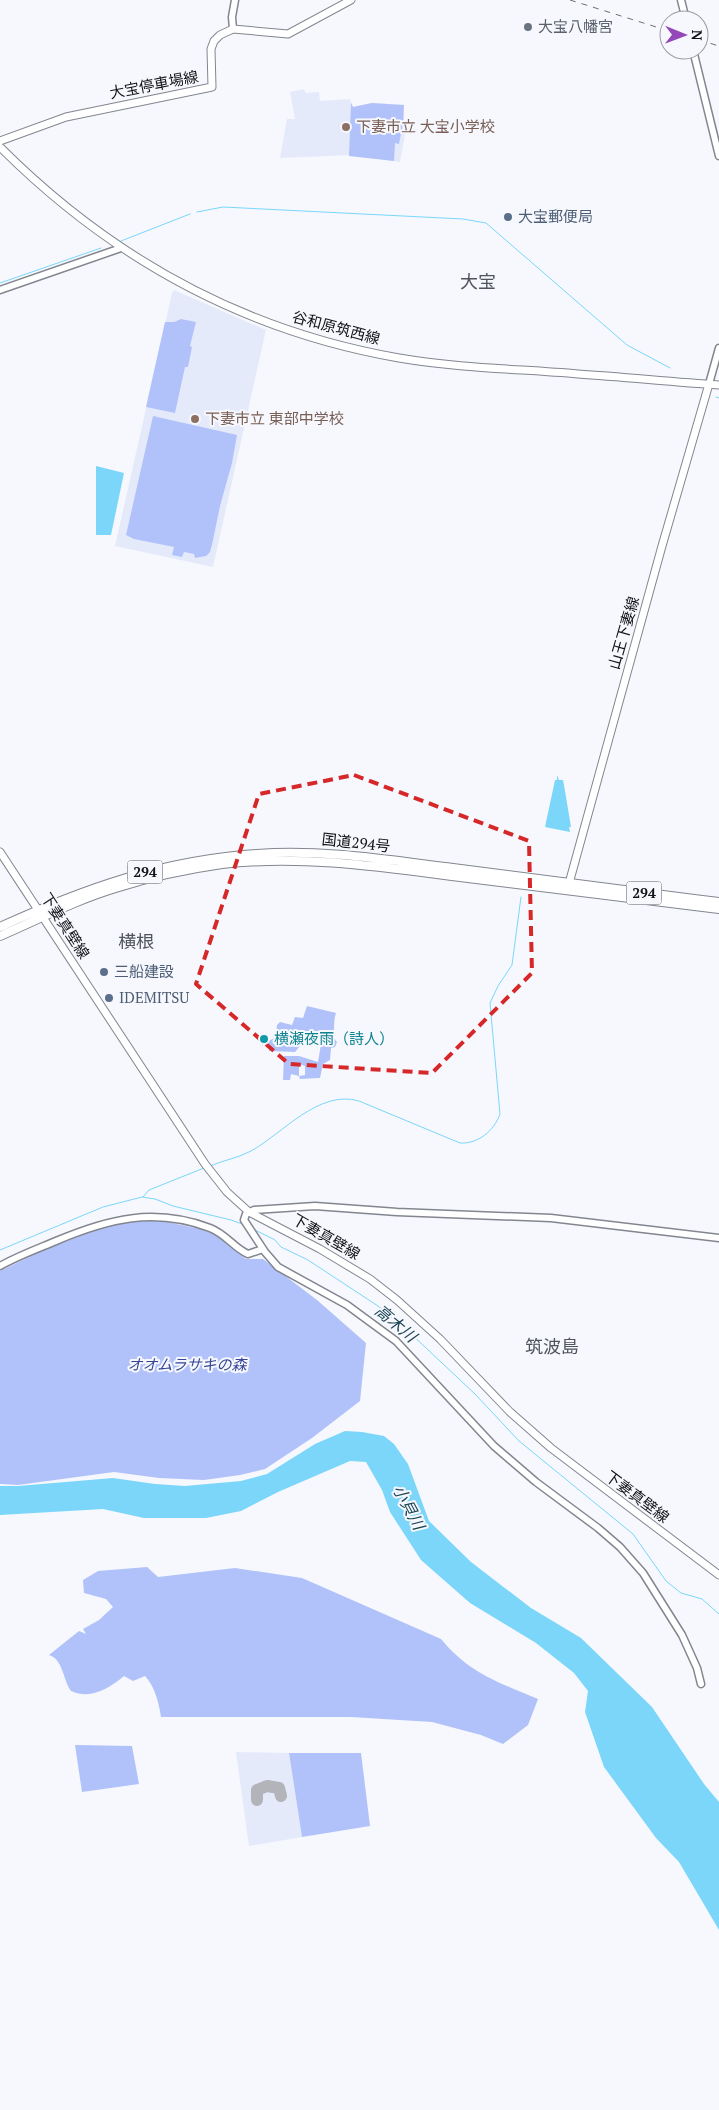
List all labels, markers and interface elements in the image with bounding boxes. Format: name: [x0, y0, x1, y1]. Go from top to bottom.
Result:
north arrow: [659, 10, 709, 60]
place label: 大宝八幡宮: [538, 16, 613, 36]
marker: 大宝八幡宮: [522, 21, 534, 33]
text: N: [688, 30, 707, 41]
street label: 大宝停車場線: [108, 66, 200, 102]
place label: 下妻市立 大宝小学校: [356, 116, 495, 136]
marker: 下妻市立 大宝小学校: [340, 121, 352, 133]
place label: 大宝郵便局: [518, 206, 593, 226]
marker: 大宝郵便局: [502, 211, 514, 223]
district label: 大宝: [460, 269, 496, 293]
street label: 谷和原筑西線: [290, 306, 382, 348]
place label: 下妻市立 東部中学校: [205, 408, 344, 428]
marker: 下妻市立 東部中学校: [189, 413, 201, 425]
street label: 山王下妻線: [603, 594, 643, 672]
street label: 国道294号: [321, 828, 391, 856]
road number: 294: [128, 860, 162, 884]
road number: 294: [626, 881, 662, 904]
street label: 下妻真壁線: [37, 889, 95, 962]
district label: 横根: [118, 929, 154, 953]
place label: 三船建設: [114, 961, 174, 981]
marker: 三船建設: [98, 966, 110, 978]
place label: IDEMITSU: [119, 987, 189, 1007]
marker: IDEMITSU: [103, 992, 115, 1004]
place label: 横瀬夜雨（詩人）: [274, 1028, 394, 1048]
marker: 横瀬夜雨（詩人）: [258, 1033, 270, 1045]
street label: 下妻真壁線: [289, 1209, 364, 1264]
water label: 高木川: [371, 1299, 423, 1348]
district label: 筑波島: [525, 1334, 579, 1358]
park label: オオムラサキの森: [128, 1354, 248, 1374]
street label: 下妻真壁線: [602, 1466, 674, 1527]
water label: 小貝川: [388, 1481, 431, 1535]

